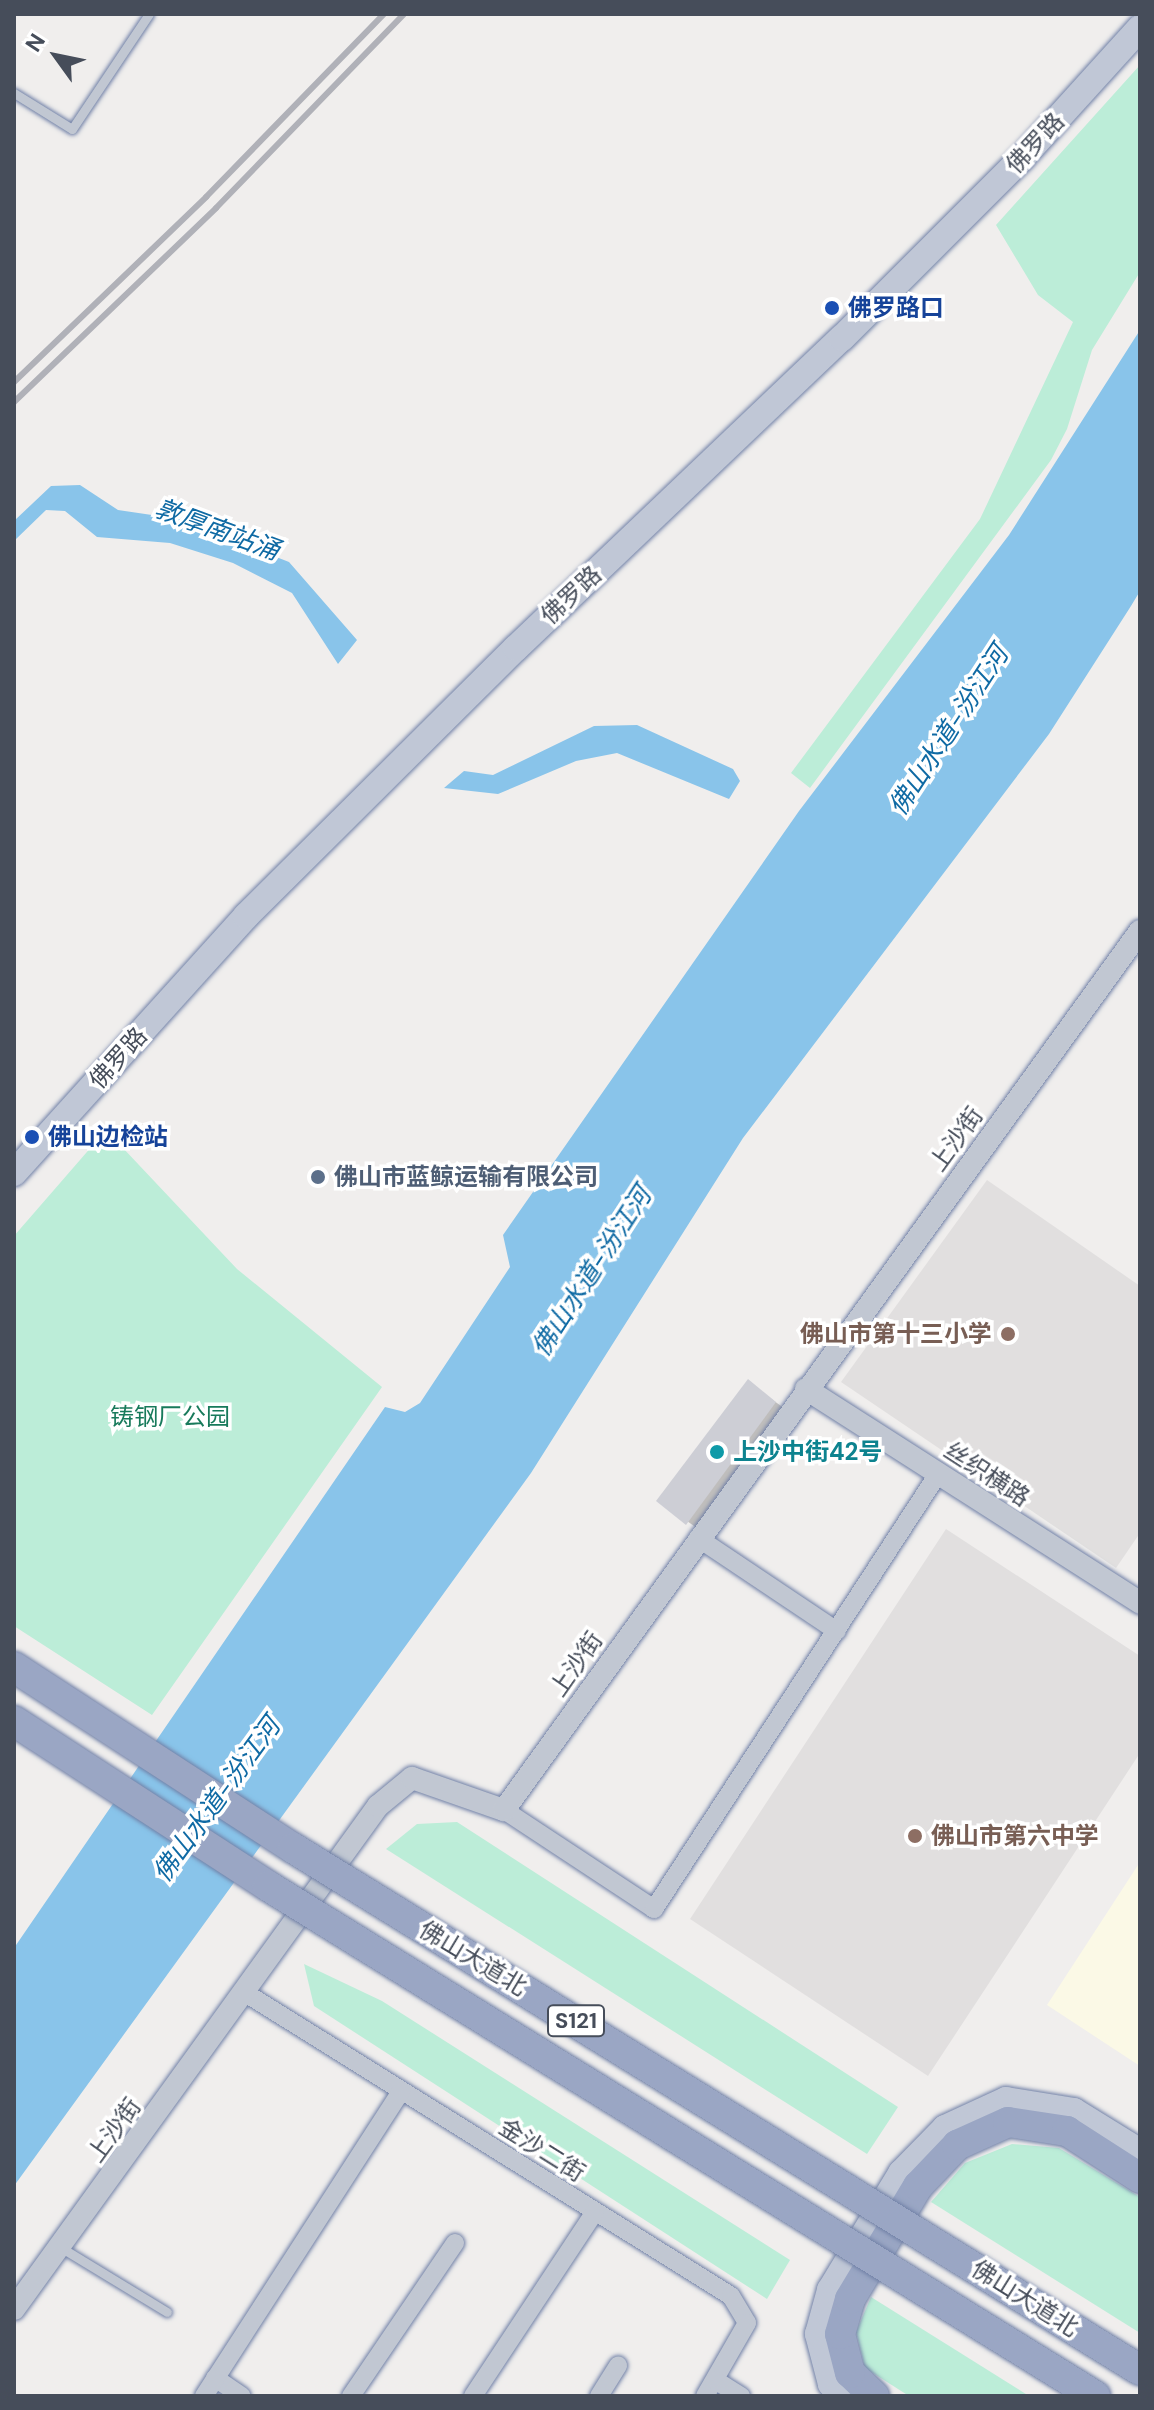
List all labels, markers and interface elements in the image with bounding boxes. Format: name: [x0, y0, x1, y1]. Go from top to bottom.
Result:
north arrow: [16, 16, 96, 96]
text: N: [19, 28, 52, 57]
street label: 佛罗路: [1000, 107, 1070, 179]
place label: 佛罗路口: [848, 294, 944, 322]
marker: 佛罗路口: [823, 299, 841, 317]
water label: 敦厚南站涌: [151, 493, 283, 567]
street label: 佛罗路: [535, 560, 607, 630]
water label: 佛山水道-汾江河: [883, 641, 1015, 821]
street label: 佛罗路: [83, 1022, 153, 1094]
street label: 上沙街: [923, 1101, 989, 1177]
place label: 佛山边检站: [48, 1123, 168, 1151]
marker: 佛山边检站: [23, 1128, 41, 1146]
place label: 佛山市蓝鲸运输有限公司: [334, 1163, 598, 1191]
marker: 佛山市蓝鲸运输有限公司: [309, 1168, 327, 1186]
water label: 佛山水道-汾江河: [526, 1182, 658, 1362]
place label: 佛山市第十三小学: [800, 1320, 992, 1348]
marker: 佛山市第十三小学: [999, 1325, 1017, 1343]
park label: 铸钢厂公园: [110, 1403, 230, 1431]
street label: 丝织横路: [939, 1436, 1035, 1512]
place label: 上沙中街42号: [733, 1438, 882, 1466]
marker: 上沙中街42号: [708, 1443, 726, 1461]
street label: 上沙街: [544, 1626, 608, 1702]
water label: 佛山水道-汾江河: [147, 1712, 287, 1888]
place label: 佛山市第六中学: [931, 1822, 1099, 1850]
marker: 佛山市第六中学: [906, 1827, 924, 1845]
street label: 佛山大道北: [414, 1915, 532, 2001]
road number: S121: [546, 2003, 606, 2039]
street label: 上沙街: [81, 2092, 147, 2168]
street label: 金沙二街: [494, 2112, 590, 2188]
street label: 佛山大道北: [966, 2254, 1084, 2342]

